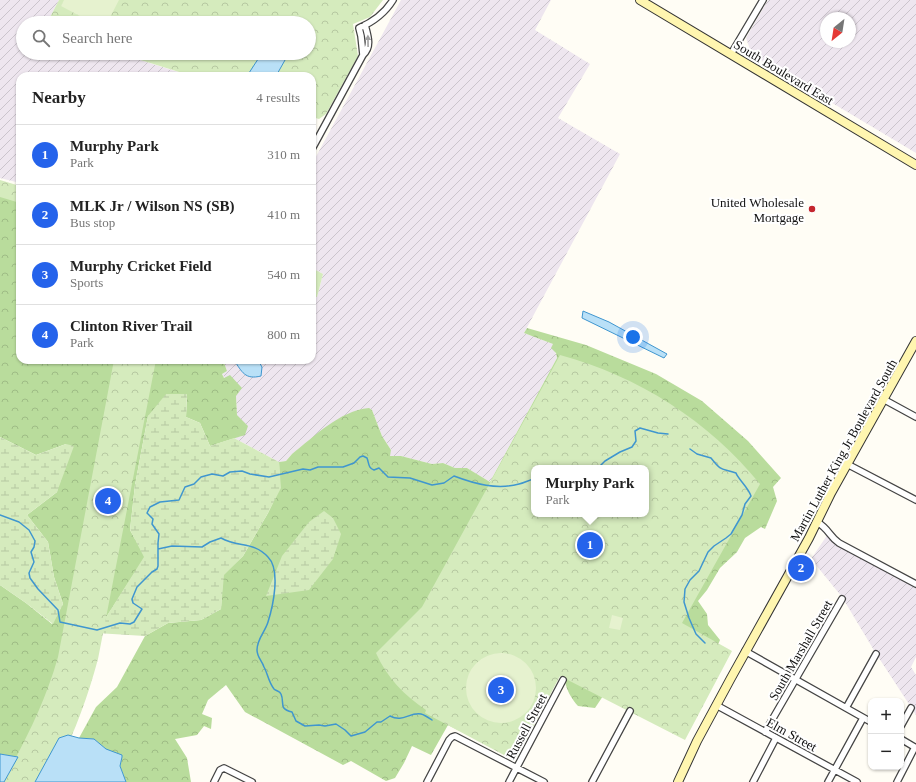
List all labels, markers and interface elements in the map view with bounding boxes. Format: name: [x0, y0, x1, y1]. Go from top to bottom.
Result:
north arrow: [820, 12, 856, 48]
search box: [16, 16, 316, 60]
icon: search: [30, 27, 52, 49]
text: Search here: [62, 30, 132, 46]
one-way arrow: [365, 34, 371, 47]
street label: South Boulevard East: [731, 37, 837, 108]
text: Nearby: [32, 88, 86, 107]
text: 4 results: [256, 90, 300, 105]
text: Murphy Park: [70, 138, 159, 154]
text: 1: [42, 147, 48, 162]
text: 310 m: [267, 147, 300, 162]
text: Park: [70, 155, 94, 170]
place label: United Wholesale Mortgage: [711, 195, 804, 225]
text: MLK Jr / Wilson NS (SB): [70, 198, 235, 214]
marker: United Wholesale Mortgage: [807, 204, 817, 214]
text: 2: [42, 207, 48, 222]
text: 410 m: [267, 207, 300, 222]
text: Bus stop: [70, 215, 115, 230]
text: Murphy Cricket Field: [70, 258, 212, 274]
text: 3: [42, 267, 48, 282]
text: 540 m: [267, 267, 300, 282]
text: Sports: [70, 275, 103, 290]
text: Clinton River Trail: [70, 318, 193, 334]
text: 4: [42, 327, 48, 342]
text: 800 m: [267, 327, 300, 342]
your location: [623, 327, 643, 347]
text: Park: [70, 335, 94, 350]
street label: Martin Luther King Jr Boulevard South: [787, 356, 900, 544]
popup: [531, 465, 649, 517]
text: Murphy Park: [546, 475, 634, 491]
pin: 4: [95, 486, 121, 516]
text: Park: [546, 492, 569, 507]
pin: 1: [577, 530, 603, 560]
pin: 2: [788, 553, 814, 583]
street label: South Marshall Street: [766, 597, 835, 703]
pin: 3: [488, 675, 514, 705]
street label: Russell Street: [503, 691, 550, 761]
map controls: [868, 698, 904, 770]
button: +: [868, 698, 904, 734]
street label: Elm Street: [764, 714, 820, 755]
button: −: [868, 734, 904, 770]

